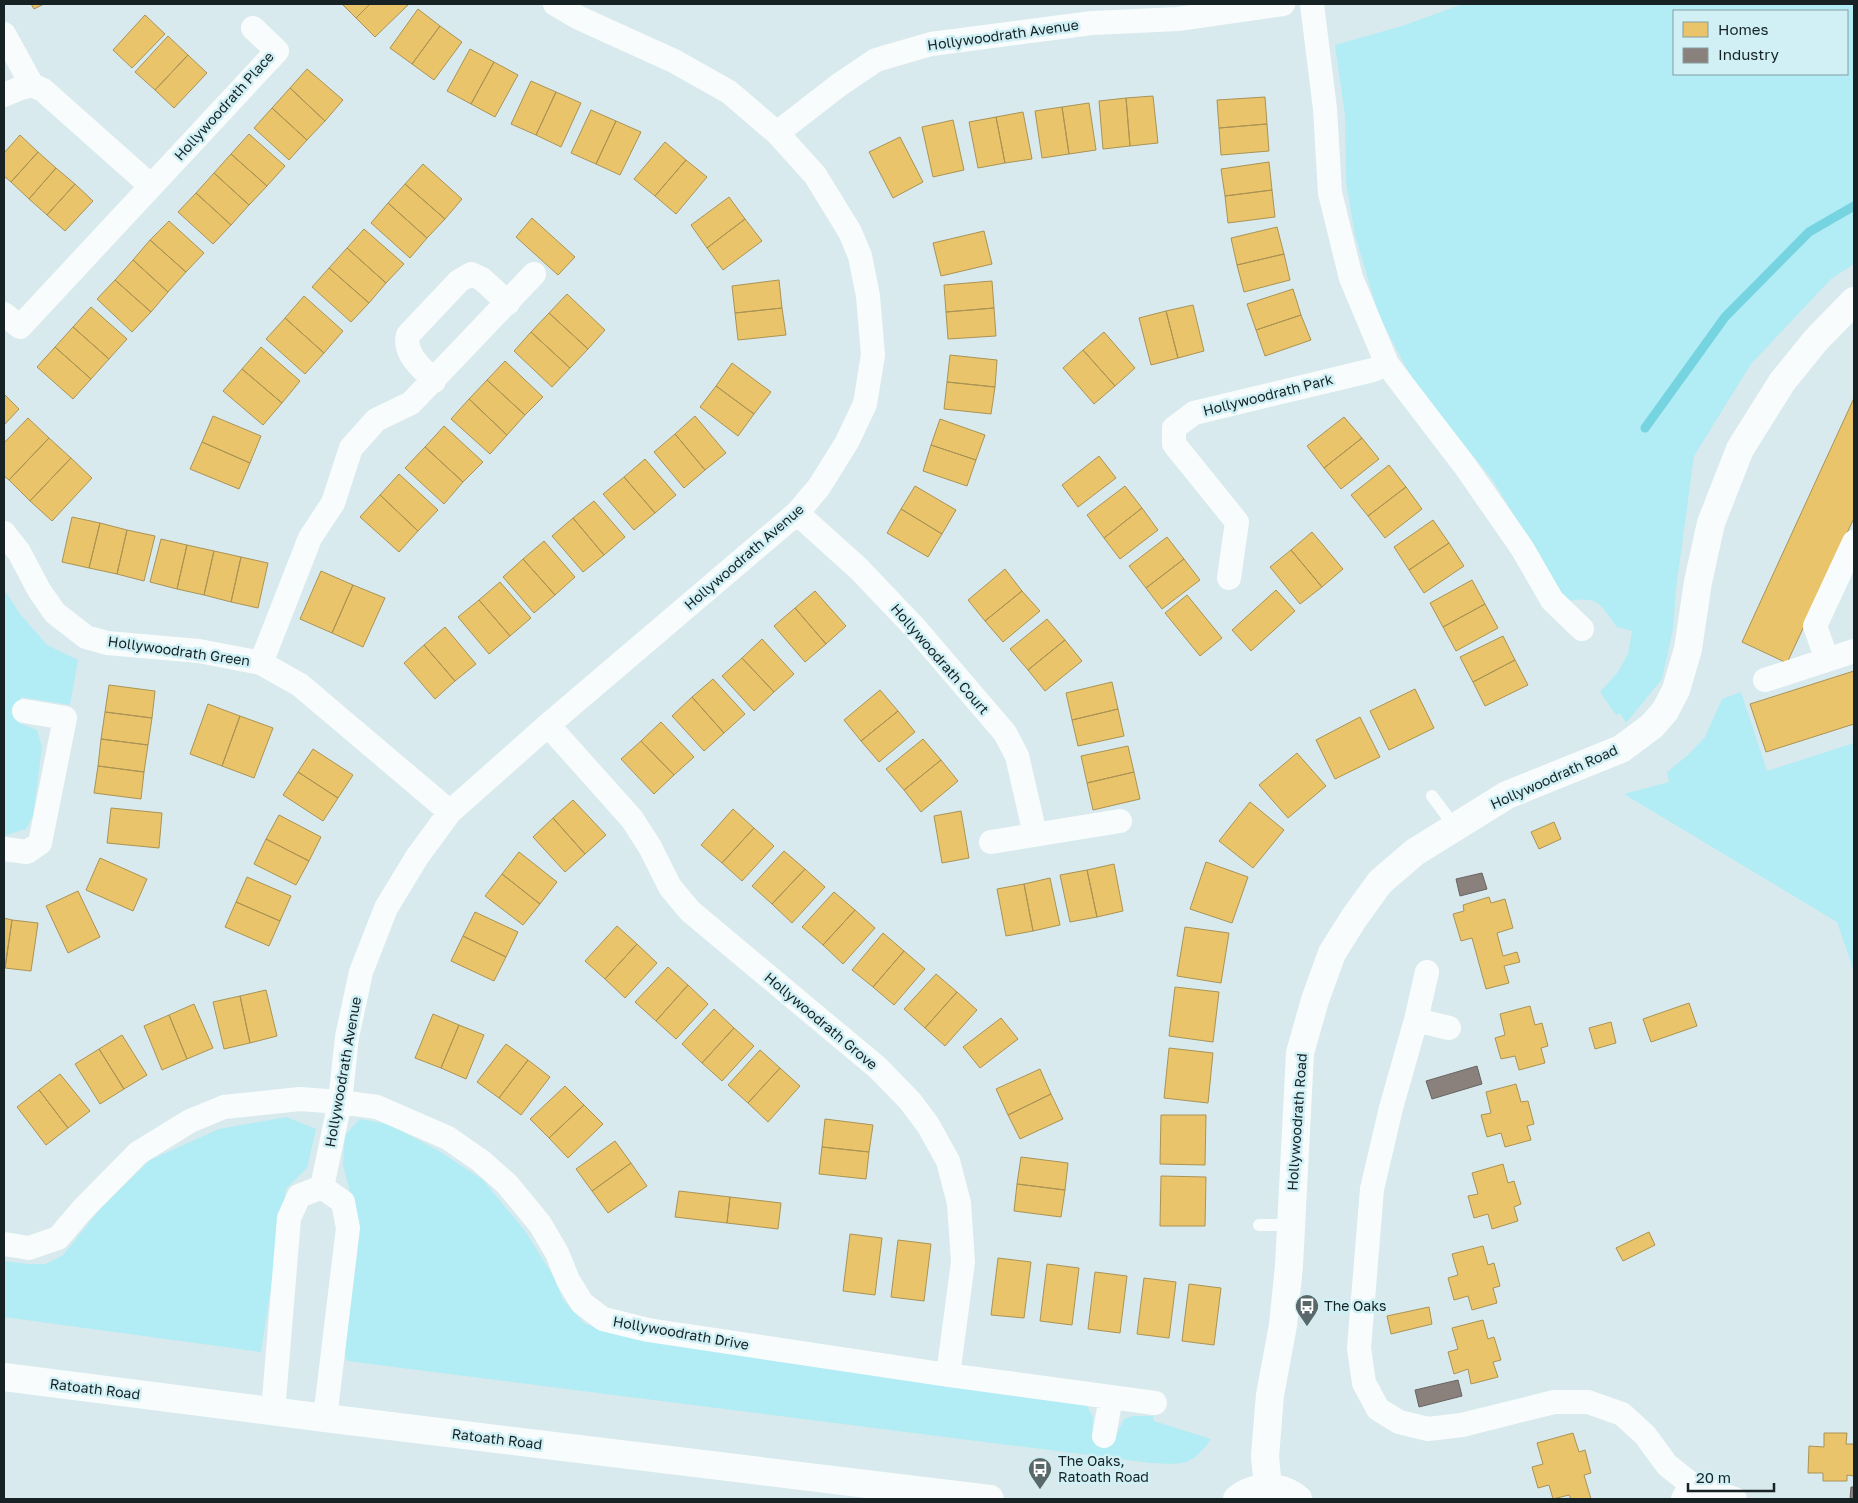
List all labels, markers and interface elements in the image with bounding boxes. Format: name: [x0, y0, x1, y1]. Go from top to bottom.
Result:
legend: [1673, 10, 1848, 75]
street label: Hollywoodrath Avenue: [926, 15, 1080, 54]
text: Homes: [1718, 20, 1768, 38]
text: Industry: [1718, 45, 1779, 63]
street label: Hollywoodrath Place: [170, 48, 277, 164]
street label: Hollywoodrath Park: [1201, 370, 1335, 419]
street label: Hollywoodrath Avenue: [680, 500, 807, 613]
street label: Hollywoodrath Court: [888, 600, 993, 717]
street label: Hollywoodrath Green: [107, 632, 251, 669]
street label: Hollywoodrath Road: [1488, 741, 1620, 812]
street label: Hollywoodrath Grove: [761, 968, 881, 1073]
street label: Hollywoodrath Avenue: [321, 995, 364, 1149]
street label: Hollywoodrath Road: [1283, 1053, 1310, 1191]
bus stop icon: The Oaks: [1294, 1293, 1320, 1327]
place label: The Oaks: [1324, 1297, 1387, 1314]
street label: Hollywoodrath Drive: [612, 1312, 750, 1353]
street label: Ratoath Road: [49, 1375, 141, 1402]
street label: Ratoath Road: [451, 1425, 543, 1452]
place label: The Oaks, Ratoath Road: [1058, 1452, 1149, 1485]
bus stop icon: The Oaks, Ratoath Road: [1027, 1456, 1053, 1490]
scale bar: [1688, 1460, 1774, 1492]
text: 20 m: [1696, 1468, 1731, 1486]

